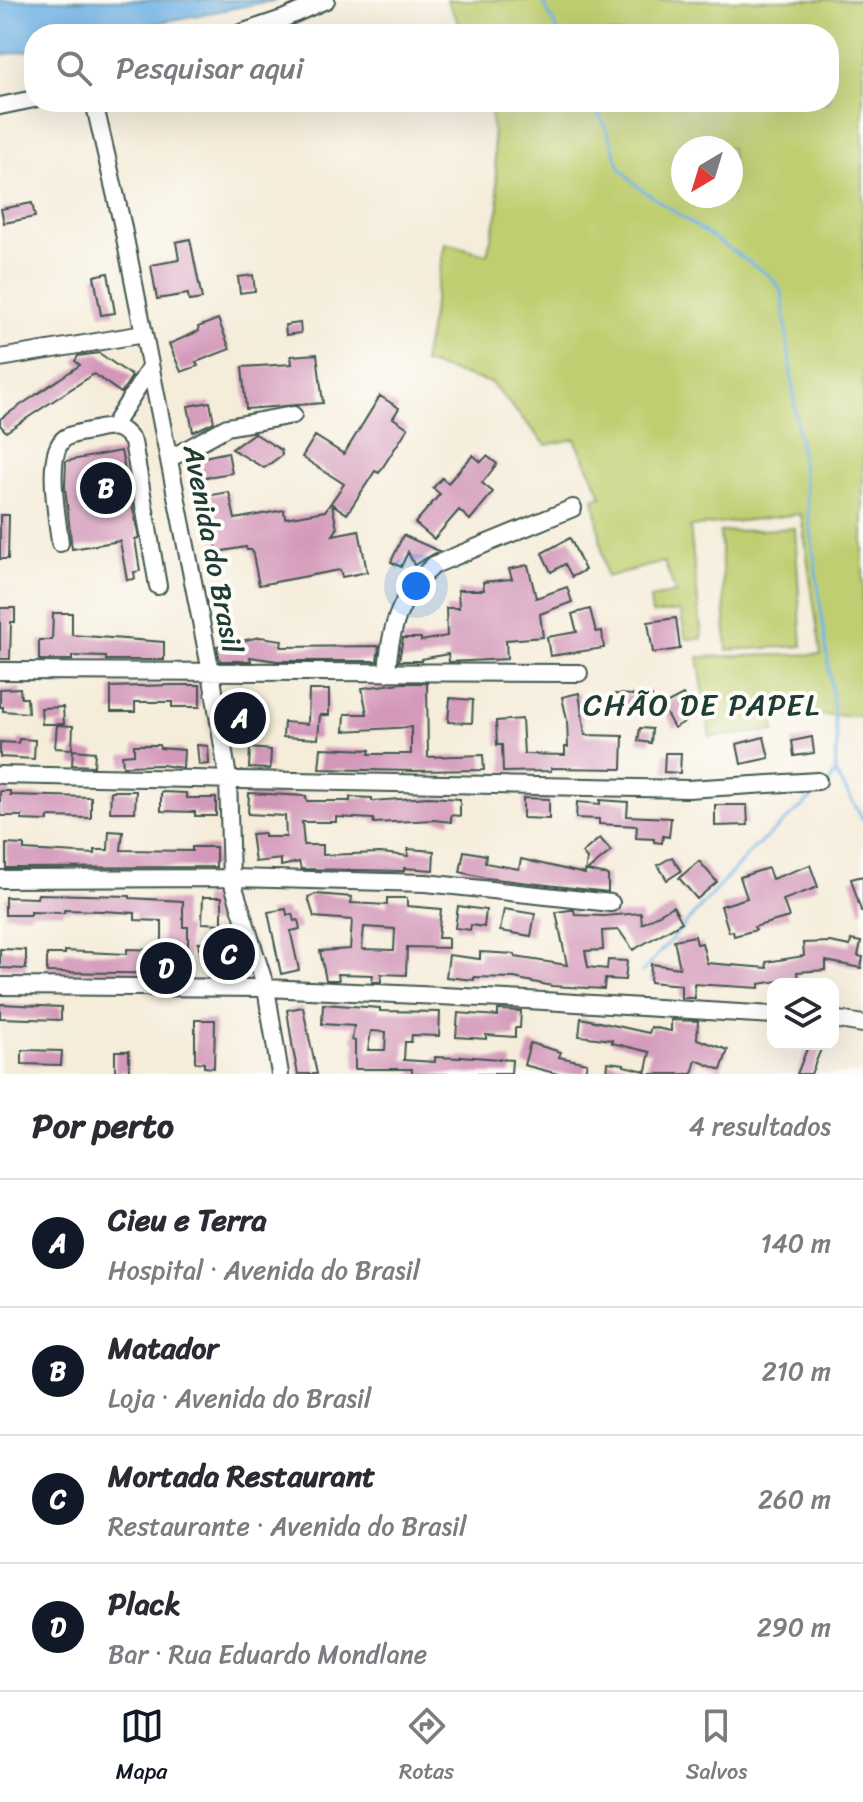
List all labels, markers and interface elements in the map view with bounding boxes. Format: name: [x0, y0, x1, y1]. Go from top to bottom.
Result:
search box: [24, 24, 839, 112]
text: Pesquisar aqui: [116, 41, 304, 95]
icon: search: [52, 46, 96, 90]
north arrow: [671, 136, 743, 208]
street label: Avenida do Brasil: [169, 440, 257, 658]
pin: B: [80, 458, 132, 518]
your location: [396, 566, 436, 606]
district label: CHÃO DE PAPEL: [583, 678, 821, 732]
pin: A: [214, 688, 266, 748]
pin: C: [203, 924, 255, 984]
pin: D: [140, 938, 192, 998]
map controls: [767, 978, 839, 1050]
button: layers: [767, 978, 839, 1050]
text: Por perto: [32, 1096, 174, 1156]
text: 4 resultados: [689, 1103, 831, 1149]
text: Cieu e Terra: [108, 1193, 267, 1247]
text: A: [49, 1220, 67, 1266]
text: 140 m: [760, 1220, 831, 1266]
text: Hospital · Avenida do Brasil: [108, 1247, 420, 1293]
text: Matador: [108, 1321, 219, 1375]
text: B: [50, 1348, 66, 1394]
text: 210 m: [762, 1348, 831, 1394]
text: Loja · Avenida do Brasil: [108, 1375, 371, 1421]
text: Mortada Restaurant: [108, 1449, 375, 1503]
text: C: [50, 1476, 66, 1522]
text: 260 m: [758, 1476, 831, 1522]
text: Restaurante · Avenida do Brasil: [108, 1503, 467, 1549]
text: Plack: [108, 1577, 181, 1631]
text: D: [50, 1604, 66, 1650]
text: 290 m: [757, 1604, 831, 1650]
text: Bar · Rua Eduardo Mondlane: [108, 1631, 427, 1677]
tab: Mapa: [116, 1704, 167, 1791]
tab: Rotas: [399, 1704, 454, 1791]
tab: Salvos: [686, 1704, 747, 1791]

